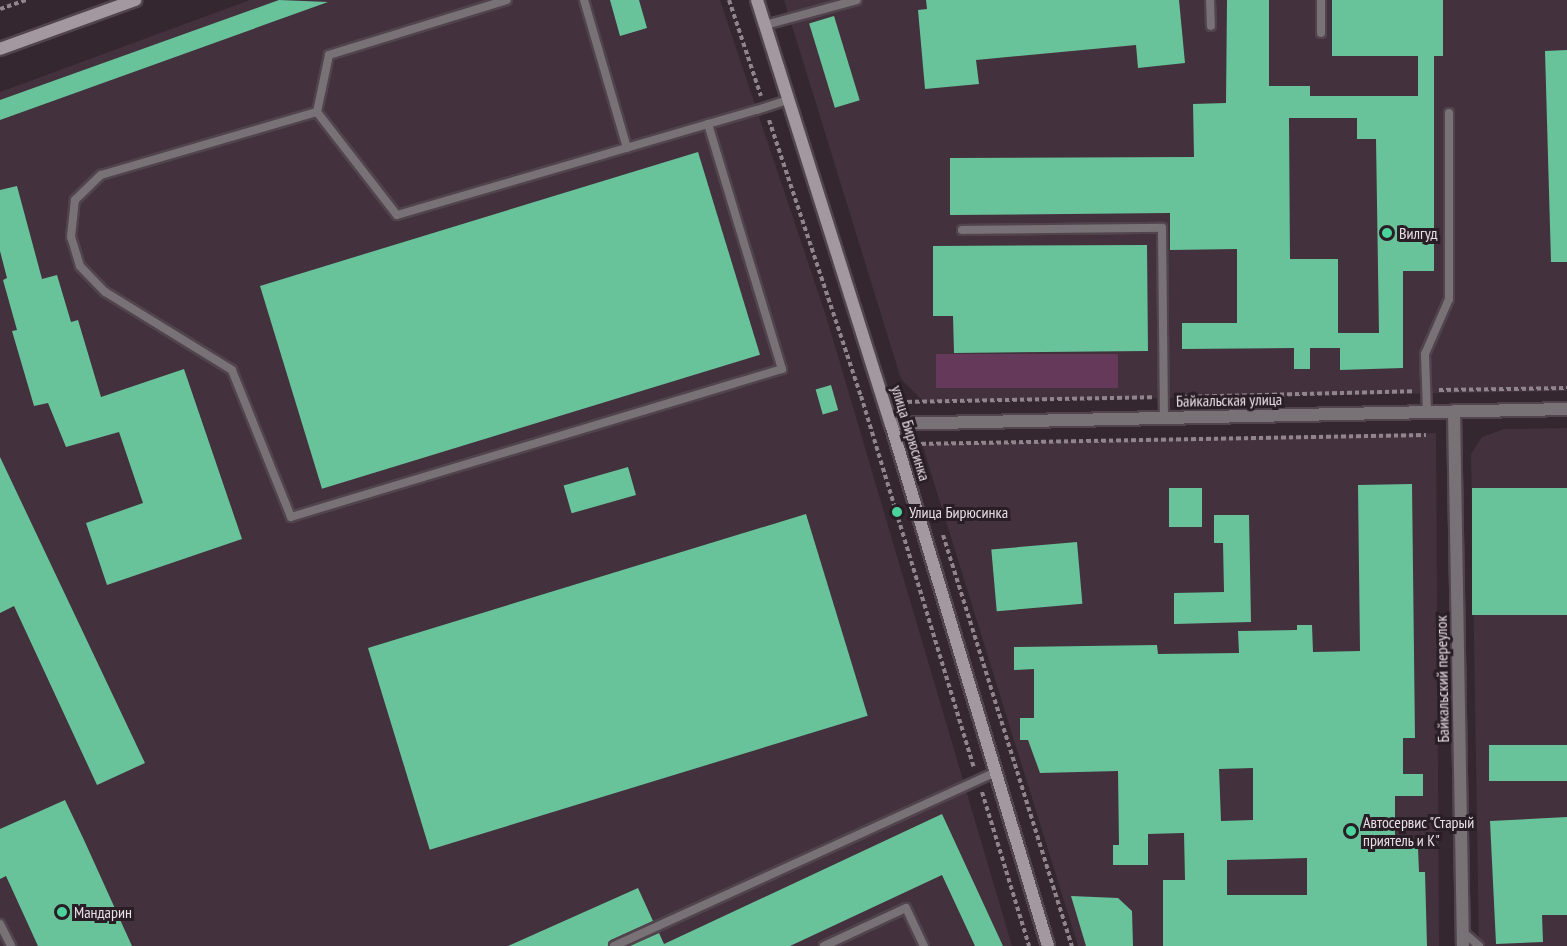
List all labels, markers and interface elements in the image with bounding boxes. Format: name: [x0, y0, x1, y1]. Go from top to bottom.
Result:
place label: Вилгуд: [1399, 223, 1438, 243]
marker: Вилгуд: [1380, 226, 1394, 240]
street label: улица Бирюсинка: [887, 383, 935, 483]
street label: Байкальская улица: [1176, 389, 1282, 411]
place label: Улица Бирюсинка: [909, 502, 1008, 522]
marker: Улица Бирюсинка: [890, 505, 904, 519]
street label: Байкальский переулок: [1431, 615, 1453, 743]
place label: Автосервис "Старый приятель и К": [1363, 812, 1475, 850]
marker: Автосервис "Старый приятель и К": [1344, 824, 1358, 838]
place label: Мандарин: [74, 902, 132, 922]
marker: Мандарин: [55, 905, 69, 919]

